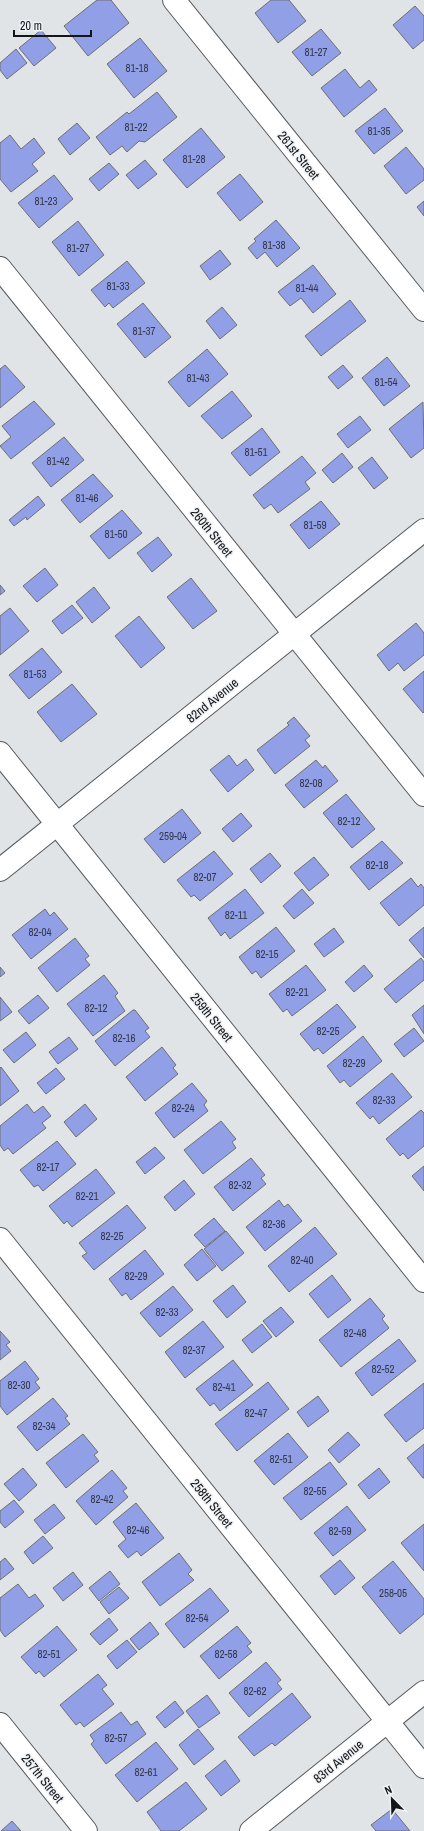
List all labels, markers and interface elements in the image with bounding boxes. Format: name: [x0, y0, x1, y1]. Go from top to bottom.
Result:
scale bar: [14, 12, 91, 38]
text: 20 m: [20, 18, 42, 34]
house number: 81-27: [304, 45, 328, 59]
house number: 81-18: [125, 61, 149, 75]
house number: 81-22: [124, 120, 148, 134]
house number: 81-35: [367, 124, 391, 138]
street label: 261st Street: [274, 128, 323, 183]
house number: 81-28: [182, 152, 206, 166]
house number: 81-23: [34, 194, 58, 208]
house number: 81-38: [262, 238, 286, 252]
house number: 81-27: [66, 241, 90, 255]
house number: 81-33: [106, 279, 130, 293]
house number: 81-44: [295, 281, 319, 295]
house number: 81-37: [132, 324, 156, 338]
house number: 81-43: [186, 371, 210, 385]
house number: 81-54: [374, 375, 398, 389]
house number: 81-51: [244, 445, 268, 459]
house number: 81-42: [46, 454, 70, 468]
house number: 81-46: [75, 491, 99, 505]
street label: 260th Street: [187, 504, 237, 560]
house number: 81-59: [303, 518, 327, 532]
house number: 81-50: [104, 527, 128, 541]
house number: 81-53: [23, 667, 47, 681]
street label: 82nd Avenue: [183, 674, 242, 727]
house number: 82-08: [299, 776, 323, 790]
house number: 82-12: [337, 814, 361, 828]
house number: 259-04: [159, 829, 187, 843]
house number: 82-18: [365, 858, 389, 872]
house number: 82-07: [193, 870, 217, 884]
house number: 82-11: [225, 908, 247, 922]
house number: 82-04: [28, 925, 52, 939]
house number: 82-15: [255, 947, 279, 961]
house number: 82-21: [285, 985, 309, 999]
street label: 259th Street: [187, 989, 237, 1045]
house number: 82-12: [84, 1001, 108, 1015]
house number: 82-25: [316, 1024, 340, 1038]
house number: 82-16: [112, 1031, 136, 1045]
house number: 82-29: [342, 1056, 366, 1070]
house number: 82-33: [372, 1093, 396, 1107]
house number: 82-24: [171, 1101, 195, 1115]
house number: 82-17: [36, 1160, 60, 1174]
house number: 82-32: [228, 1178, 252, 1192]
house number: 82-21: [75, 1189, 99, 1203]
house number: 82-36: [262, 1217, 286, 1231]
house number: 82-25: [100, 1229, 124, 1243]
house number: 82-40: [290, 1253, 314, 1267]
house number: 82-29: [124, 1269, 148, 1283]
house number: 82-33: [155, 1305, 179, 1319]
house number: 82-48: [343, 1326, 367, 1340]
house number: 82-37: [182, 1343, 206, 1357]
house number: 82-52: [371, 1362, 395, 1376]
house number: 82-30: [7, 1378, 31, 1392]
house number: 82-41: [212, 1380, 236, 1394]
house number: 82-47: [244, 1406, 268, 1420]
house number: 82-34: [32, 1419, 56, 1433]
house number: 82-51: [269, 1452, 293, 1466]
street label: 258th Street: [187, 1475, 237, 1531]
house number: 82-55: [303, 1484, 327, 1498]
house number: 82-42: [90, 1492, 114, 1506]
house number: 82-46: [126, 1523, 150, 1537]
house number: 82-59: [328, 1524, 352, 1538]
house number: 258-05: [379, 1586, 407, 1600]
house number: 82-54: [185, 1611, 209, 1625]
house number: 82-51: [37, 1647, 61, 1661]
house number: 82-58: [214, 1647, 238, 1661]
house number: 82-62: [243, 1684, 267, 1698]
house number: 82-57: [104, 1731, 128, 1745]
street label: 83rd Avenue: [310, 1736, 367, 1787]
street label: 257th Street: [18, 1750, 68, 1806]
house number: 82-61: [134, 1765, 158, 1779]
north arrow: [372, 1779, 412, 1819]
text: N: [382, 1782, 394, 1798]

